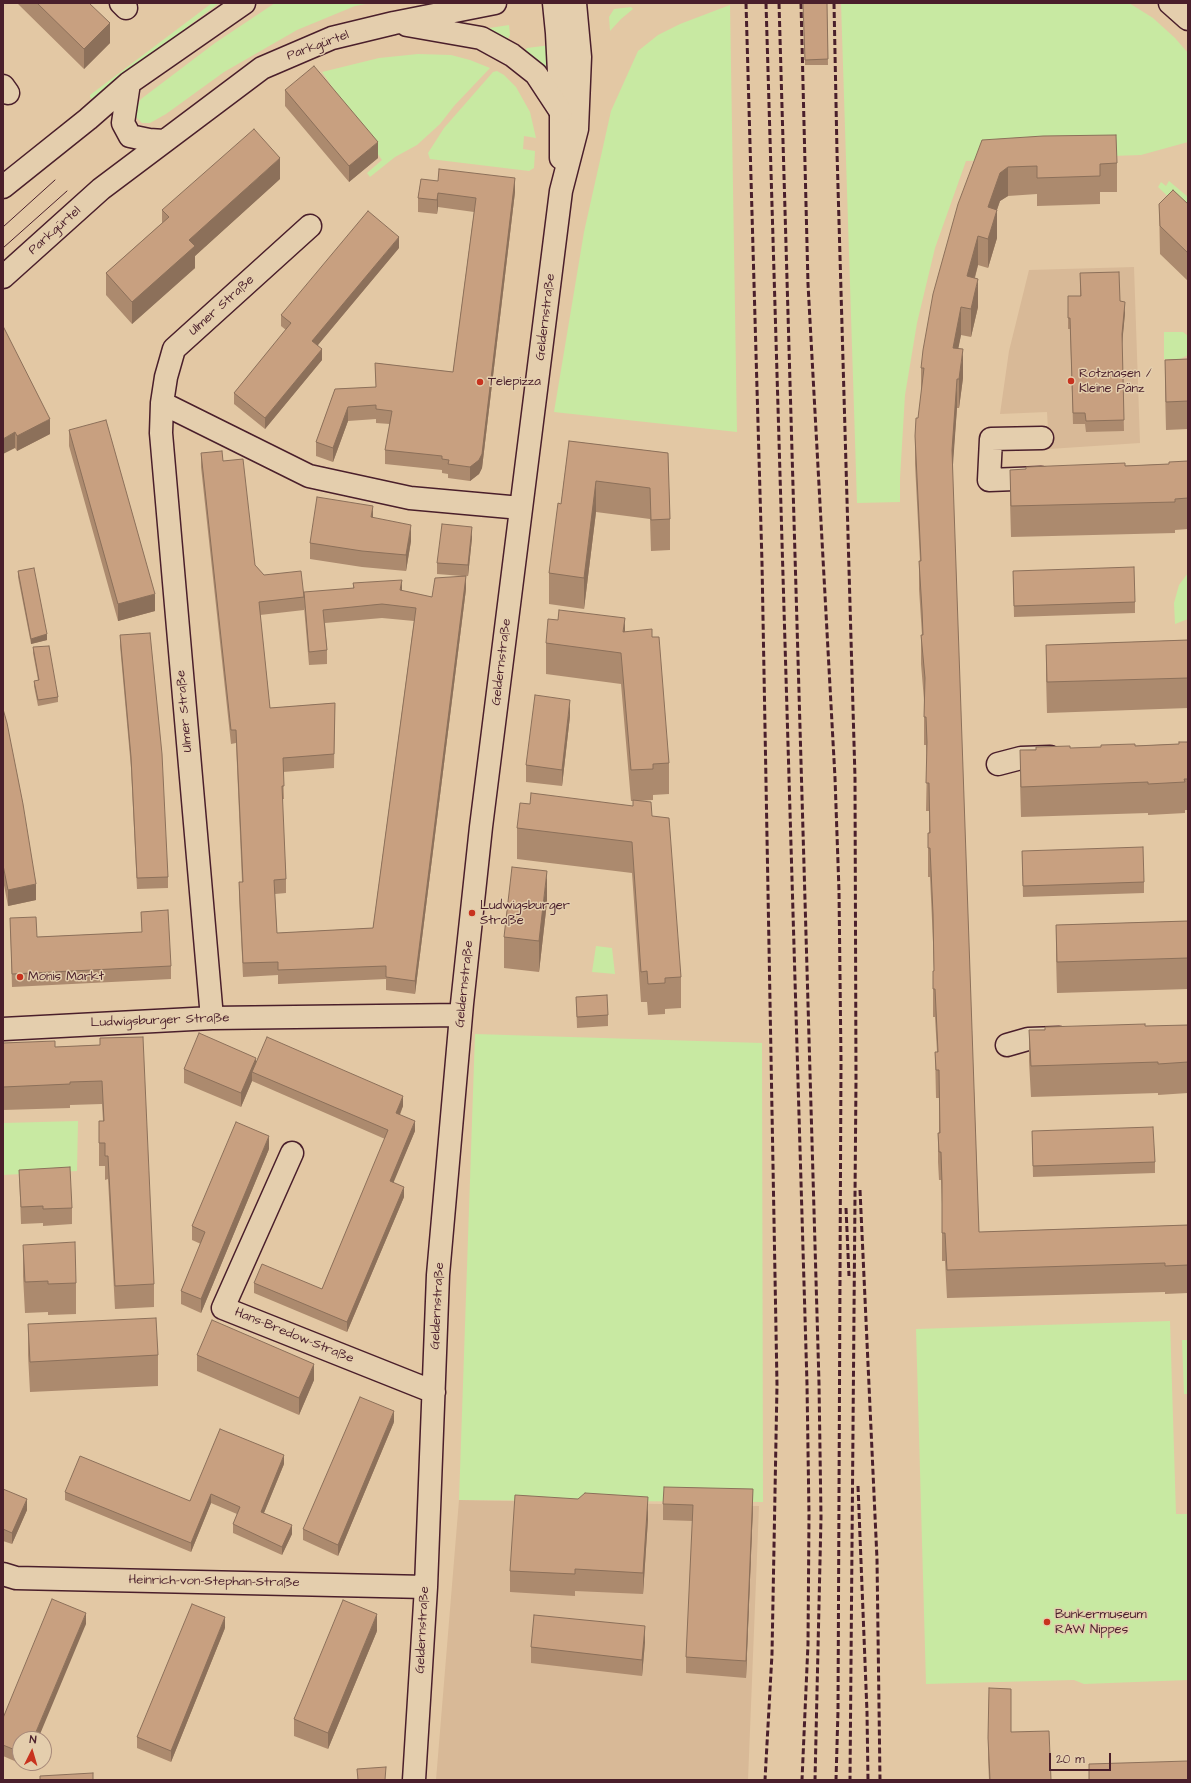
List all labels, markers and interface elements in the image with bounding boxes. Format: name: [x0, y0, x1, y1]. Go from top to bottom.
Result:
street label: Parkgürtel: [285, 28, 351, 64]
street label: Parkgürtel: [26, 203, 84, 259]
street label: Ulmer Straße: [186, 273, 258, 339]
street label: Geldernstraße: [533, 273, 559, 361]
place label: Rotznasen / Kleine Pänz: [1079, 366, 1152, 397]
place label: Telepizza: [488, 374, 541, 390]
marker: Rotznasen / Kleine Pänz: [1066, 376, 1076, 386]
marker: Telepizza: [475, 377, 485, 387]
street label: Geldernstraße: [489, 618, 515, 706]
street label: Ulmer Straße: [174, 669, 196, 753]
place label: Ludwigsburger Straße: [480, 898, 570, 929]
marker: Ludwigsburger Straße: [467, 908, 477, 918]
street label: Geldernstraße: [453, 940, 477, 1028]
place label: Monis Markt: [28, 969, 104, 985]
marker: Monis Markt: [15, 972, 25, 982]
street label: Ludwigsburger Straße: [90, 1011, 230, 1031]
street label: Geldernstraße: [428, 1262, 448, 1350]
street label: Hans-Bredow-Straße: [232, 1305, 356, 1367]
street label: Heinrich-von-Stephan-Straße: [128, 1573, 300, 1591]
street label: Geldernstraße: [413, 1586, 433, 1674]
place label: Bunkermuseum RAW Nippes: [1055, 1607, 1147, 1638]
marker: Bunkermuseum RAW Nippes: [1042, 1617, 1052, 1627]
north arrow: [12, 1731, 52, 1771]
text: N: [29, 1732, 37, 1747]
scale bar: [1051, 1745, 1113, 1771]
text: 20 m: [1056, 1751, 1085, 1768]

